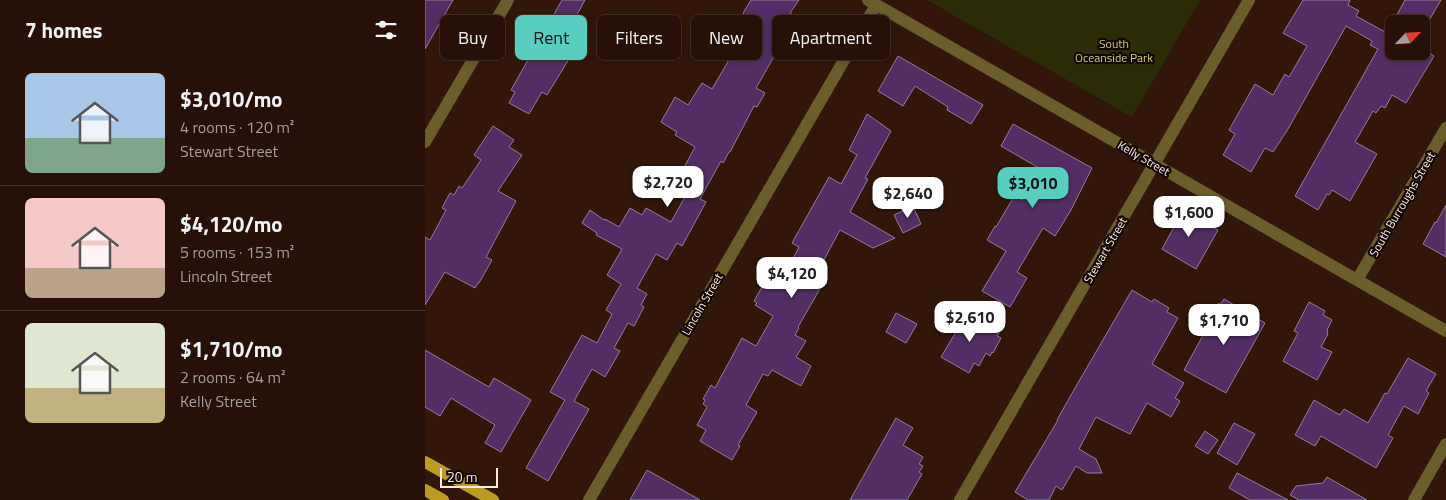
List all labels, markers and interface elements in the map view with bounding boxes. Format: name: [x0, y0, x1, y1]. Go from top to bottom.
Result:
text: 7 homes: [25, 14, 102, 46]
chip: Buy: [440, 15, 505, 60]
chip: Rent: [515, 15, 587, 60]
chip: Filters: [597, 15, 681, 60]
chip: New: [691, 15, 762, 60]
chip: Apartment: [772, 15, 890, 60]
north arrow: [1385, 15, 1430, 60]
map controls: [1385, 15, 1430, 60]
icon: filters: [372, 16, 400, 44]
park label: South Oceanside Park: [1075, 34, 1153, 67]
text: $3,010/mo: [180, 83, 282, 115]
icon: home: [65, 93, 125, 153]
text: 4 rooms · 120 m²: [180, 115, 294, 139]
street label: Kelly Street: [1114, 135, 1174, 181]
text: Stewart Street: [180, 139, 278, 163]
street label: South Burroughs Street: [1364, 147, 1440, 260]
pin: $2,720: [627, 166, 709, 208]
pin: $3,010: [992, 166, 1074, 209]
text: $2,720: [643, 170, 693, 194]
text: $3,010: [1008, 171, 1058, 195]
pin: $2,640: [867, 176, 949, 219]
text: $2,640: [883, 181, 933, 205]
pin: $1,600: [1148, 196, 1230, 238]
text: $1,600: [1164, 200, 1214, 224]
text: $4,120/mo: [180, 208, 282, 240]
street label: Stewart Street: [1078, 213, 1132, 287]
icon: home: [65, 218, 125, 278]
text: 5 rooms · 153 m²: [180, 240, 294, 264]
pin: $4,120: [751, 256, 833, 299]
text: $4,120: [767, 261, 817, 285]
text: Lincoln Street: [180, 264, 272, 288]
street label: Lincoln Street: [676, 269, 728, 339]
pin: $2,610: [929, 300, 1011, 343]
pin: $1,710: [1183, 304, 1265, 346]
text: $2,610: [945, 305, 995, 329]
text: $1,710: [1199, 308, 1249, 332]
text: $1,710/mo: [180, 333, 282, 365]
icon: home: [65, 343, 125, 403]
text: 2 rooms · 64 m²: [180, 365, 285, 389]
text: Kelly Street: [180, 389, 257, 413]
scale bar: [440, 465, 497, 488]
text: 20 m: [447, 466, 477, 487]

